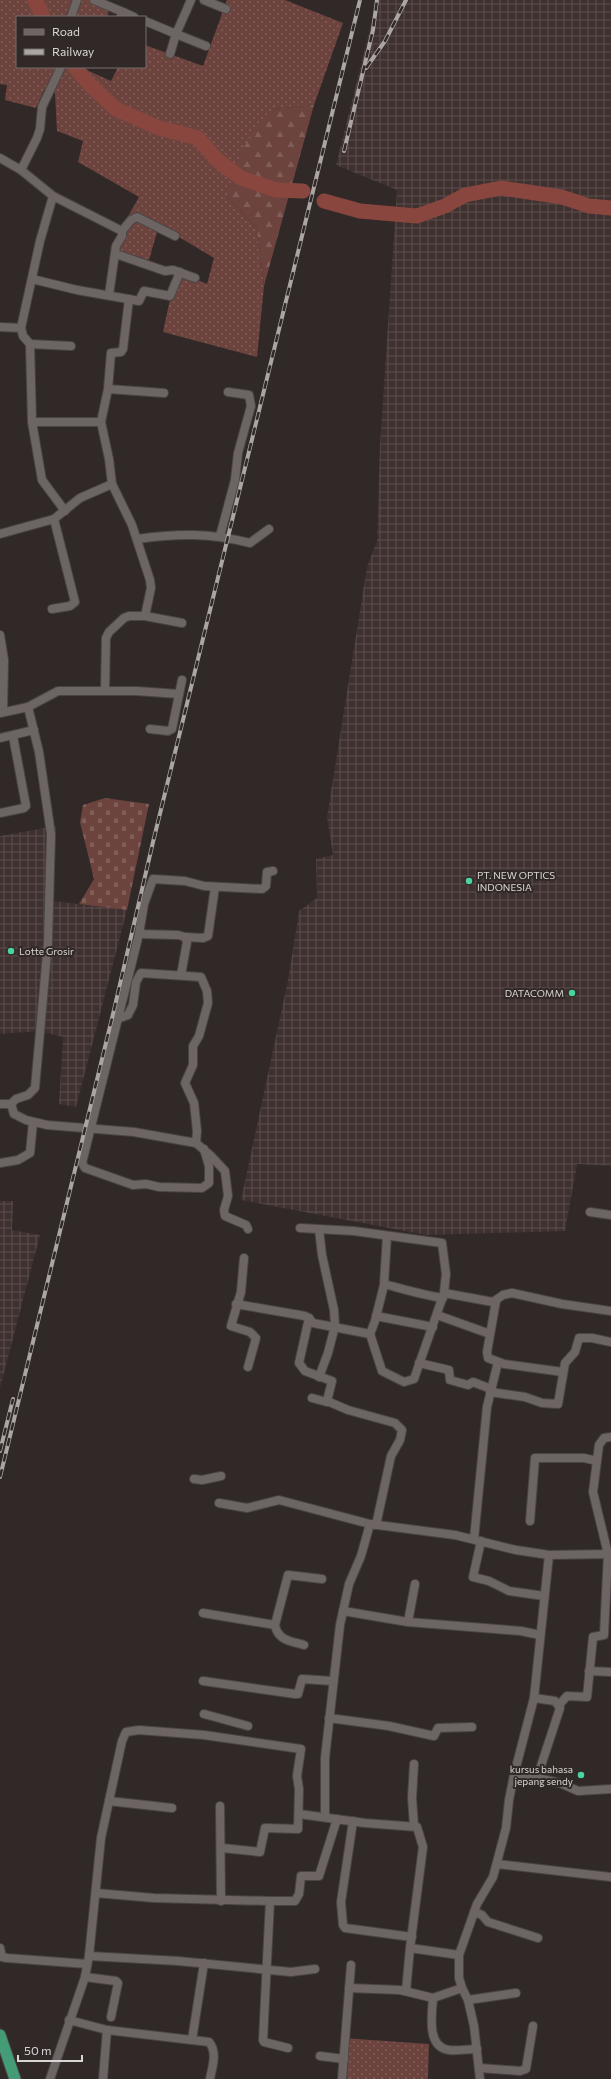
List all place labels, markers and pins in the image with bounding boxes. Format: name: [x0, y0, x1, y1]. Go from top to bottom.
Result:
place label: PT. NEW OPTICS INDONESIA: [477, 869, 555, 893]
marker: PT. NEW OPTICS INDONESIA: [464, 876, 474, 886]
place label: Lotte Grosir: [19, 945, 74, 957]
marker: Lotte Grosir: [6, 946, 16, 956]
place label: DATACOMM: [505, 987, 564, 999]
marker: DATACOMM: [567, 988, 577, 998]
place label: kursus bahasa jepang sendy: [510, 1763, 573, 1787]
marker: kursus bahasa jepang sendy: [576, 1770, 586, 1780]

